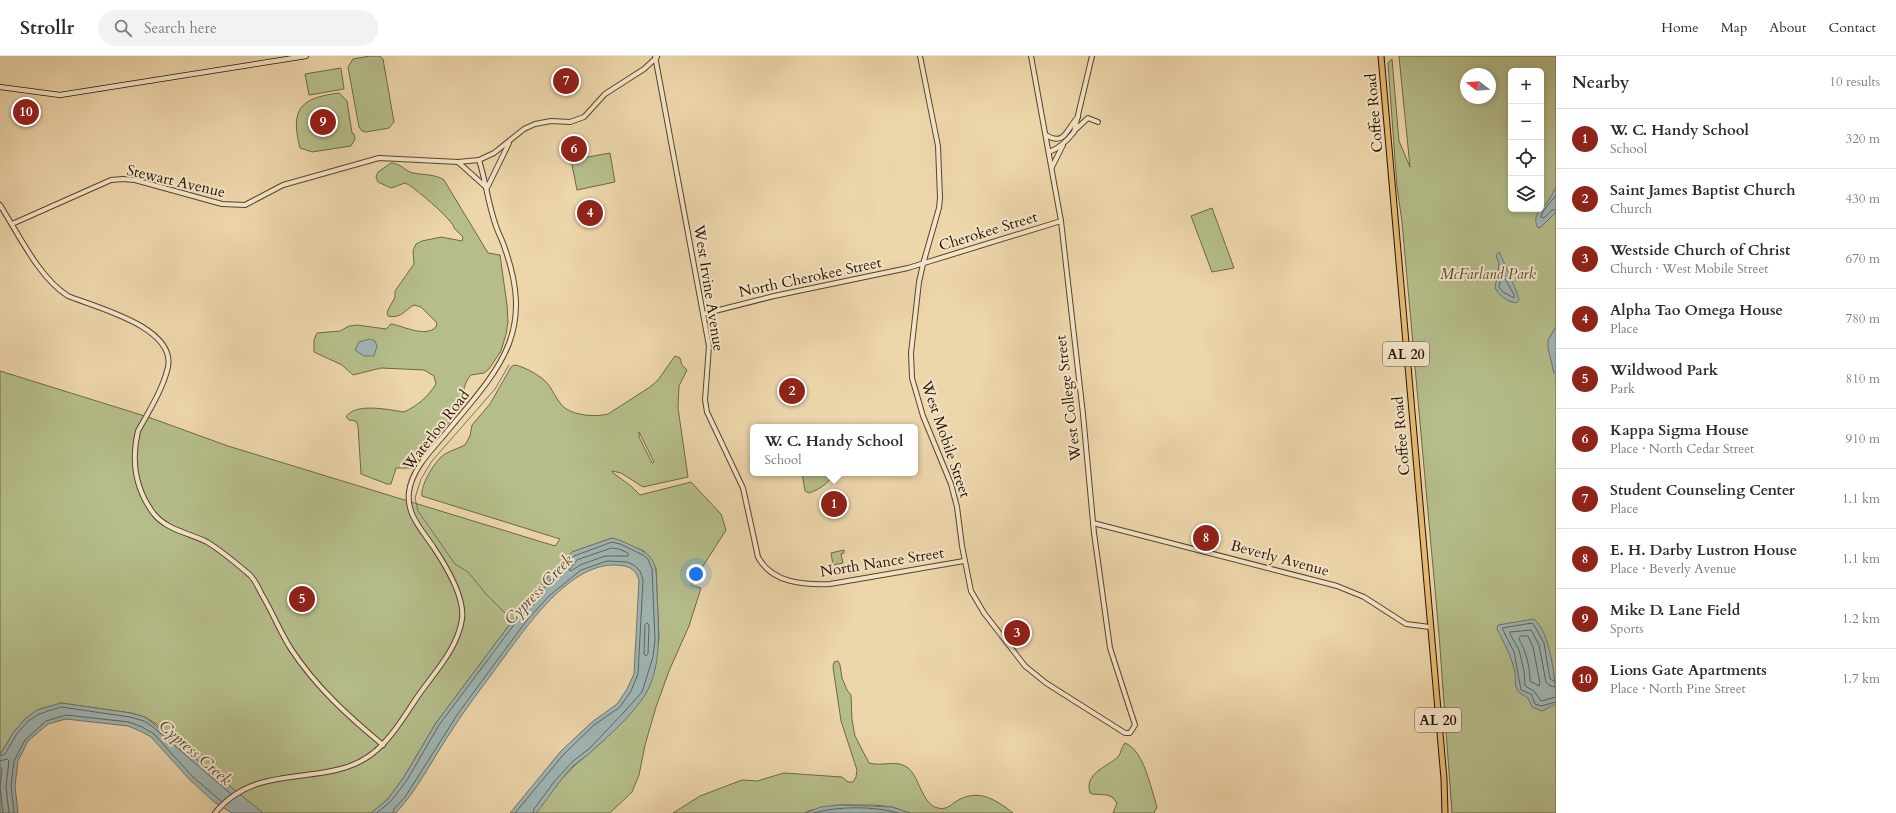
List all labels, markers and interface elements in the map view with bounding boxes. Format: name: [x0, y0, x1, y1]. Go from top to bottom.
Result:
search box: [98, 10, 378, 46]
text: Strollr: [20, 15, 74, 41]
icon: search: [112, 17, 134, 39]
text: Search here: [144, 18, 217, 38]
text: Home: [1661, 18, 1699, 37]
text: Map: [1721, 18, 1747, 37]
text: About: [1769, 18, 1806, 37]
text: Contact: [1828, 18, 1876, 37]
pin: 7: [553, 66, 579, 96]
north arrow: [1460, 68, 1496, 104]
map controls: [1508, 68, 1544, 212]
button: +: [1508, 68, 1544, 104]
text: Nearby: [1572, 71, 1629, 94]
street label: Coffee Road: [1361, 73, 1387, 153]
text: 10 results: [1829, 73, 1880, 91]
pin: 10: [13, 97, 39, 127]
button: −: [1508, 104, 1544, 140]
pin: 9: [310, 107, 336, 137]
text: W. C. Handy School: [1610, 120, 1749, 140]
text: 1: [1582, 130, 1588, 148]
text: 320 m: [1846, 130, 1880, 148]
pin: 6: [561, 134, 587, 164]
button: locate: [1508, 140, 1544, 176]
text: School: [1610, 140, 1647, 158]
street label: Stewart Avenue: [125, 160, 227, 202]
button: layers: [1508, 176, 1544, 212]
text: Saint James Baptist Church: [1610, 180, 1795, 200]
text: 2: [1582, 190, 1588, 208]
text: 430 m: [1846, 190, 1880, 208]
pin: 4: [577, 198, 603, 228]
text: Church: [1610, 200, 1652, 218]
street label: Cherokee Street: [936, 206, 1040, 255]
street label: West Irvine Avenue: [689, 222, 729, 353]
text: Westside Church of Christ: [1610, 240, 1790, 260]
text: 3: [1582, 250, 1588, 268]
text: 670 m: [1846, 250, 1880, 268]
street label: North Cherokee Street: [737, 252, 883, 302]
text: Church · West Mobile Street: [1610, 260, 1768, 278]
park label: McFarland Park: [1440, 264, 1537, 284]
text: Alpha Tao Omega House: [1610, 300, 1783, 320]
text: 4: [1582, 310, 1588, 328]
text: 780 m: [1846, 310, 1880, 328]
text: Place: [1610, 320, 1638, 338]
street label: West College Street: [1050, 334, 1086, 463]
road number: AL 20: [1383, 342, 1429, 366]
text: Wildwood Park: [1610, 360, 1718, 380]
text: 5: [1582, 370, 1588, 388]
text: 810 m: [1846, 370, 1880, 388]
pin: 2: [779, 376, 805, 406]
street label: West Mobile Street: [916, 377, 975, 500]
text: Park: [1610, 380, 1635, 398]
street label: Waterloo Road: [398, 386, 474, 475]
street label: Coffee Road: [1388, 396, 1414, 476]
text: Kappa Sigma House: [1610, 420, 1749, 440]
popup: [750, 424, 918, 476]
text: 6: [1582, 430, 1588, 448]
text: 910 m: [1846, 430, 1880, 448]
text: W. C. Handy School: [765, 431, 903, 451]
text: Place · North Cedar Street: [1610, 440, 1754, 458]
text: School: [765, 451, 801, 469]
text: Student Counseling Center: [1610, 480, 1795, 500]
pin: 1: [821, 489, 847, 519]
text: 7: [1582, 490, 1588, 508]
text: 1.1 km: [1842, 490, 1880, 508]
text: Place: [1610, 500, 1638, 518]
pin: 8: [1193, 523, 1219, 553]
street label: Beverly Avenue: [1228, 535, 1332, 581]
text: E. H. Darby Lustron House: [1610, 540, 1797, 560]
street label: North Nance Street: [819, 542, 946, 582]
water label: Cypress Creek: [499, 550, 578, 630]
text: 8: [1582, 550, 1588, 568]
text: 1.1 km: [1842, 550, 1880, 568]
text: Place · Beverly Avenue: [1610, 560, 1737, 578]
your location: [686, 564, 706, 584]
pin: 5: [289, 584, 315, 614]
text: Mike D. Lane Field: [1610, 600, 1740, 620]
text: 9: [1582, 610, 1588, 628]
text: 1.2 km: [1842, 610, 1880, 628]
pin: 3: [1004, 618, 1030, 648]
text: Sports: [1610, 620, 1644, 638]
text: Lions Gate Apartments: [1610, 660, 1767, 680]
text: 10: [1578, 670, 1592, 688]
text: 1.7 km: [1842, 670, 1880, 688]
text: Place · North Pine Street: [1610, 680, 1746, 698]
road number: AL 20: [1415, 708, 1461, 732]
water label: Cypress Creek: [154, 715, 237, 791]

